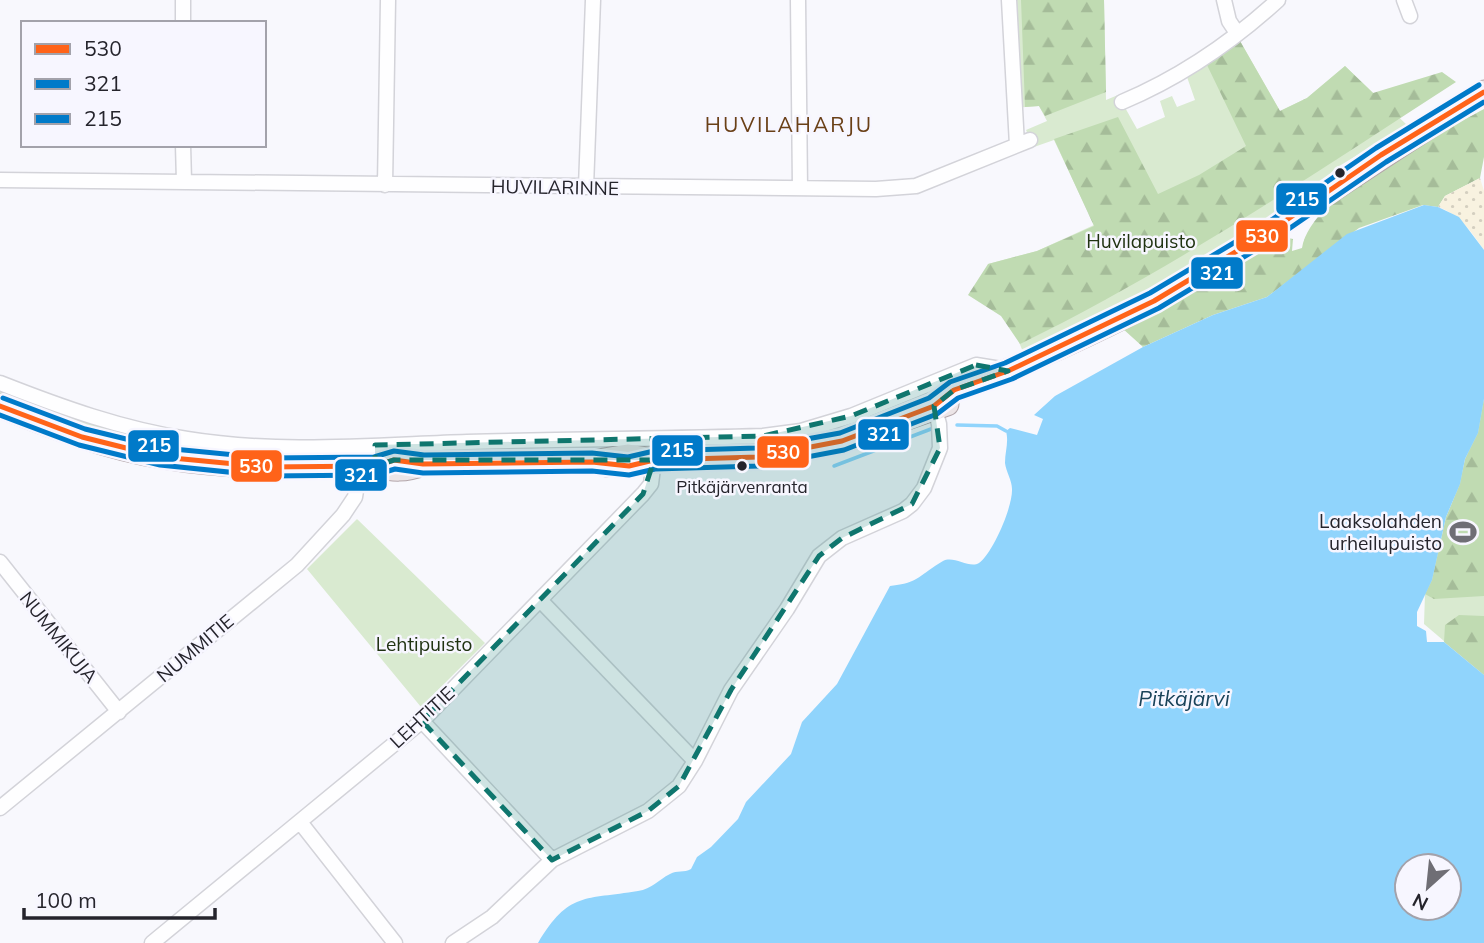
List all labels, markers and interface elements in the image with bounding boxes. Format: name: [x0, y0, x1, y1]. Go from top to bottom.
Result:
legend: [21, 21, 266, 147]
text: 530: [84, 35, 122, 61]
text: 321: [84, 70, 122, 96]
text: 215: [84, 105, 122, 131]
district label: HUVILAHARJU: [705, 111, 873, 137]
unlabelled marker: [1333, 166, 1347, 180]
street label: HUVILARINNE: [491, 174, 619, 200]
line badge: 215: [1275, 182, 1328, 216]
text: 215: [1285, 187, 1319, 211]
line badge: 530: [1235, 219, 1289, 253]
text: 530: [1245, 224, 1279, 248]
park label: Huvilapuisto: [1086, 229, 1196, 253]
line badge: 321: [1190, 256, 1244, 290]
text: 321: [1200, 261, 1234, 285]
line badge: 321: [857, 418, 910, 451]
text: 321: [867, 422, 901, 446]
line badge: 215: [127, 429, 180, 463]
text: 215: [137, 433, 171, 457]
line badge: 215: [651, 434, 704, 467]
line badge: 530: [756, 435, 810, 469]
text: 215: [660, 438, 694, 462]
text: 530: [766, 440, 800, 464]
line badge: 530: [230, 449, 283, 483]
text: 530: [239, 454, 273, 478]
line badge: 321: [334, 458, 388, 492]
marker: Pitkäjärvenranta: [735, 459, 749, 473]
text: 321: [344, 463, 378, 487]
place label: Pitkäjärvenranta: [676, 476, 808, 497]
place label: Laaksolahden urheilupuisto: [1319, 509, 1442, 555]
sports icon: Laaksolahden urheilupuisto: [1448, 517, 1478, 547]
street label: NUMMIKUJA: [15, 586, 103, 688]
street label: NUMMITIE: [152, 609, 238, 687]
park label: Lehtipuisto: [376, 632, 472, 656]
street label: LEHTITIE: [385, 681, 459, 753]
water label: Pitkäjärvi: [1138, 685, 1231, 711]
north arrow: [1393, 852, 1463, 922]
scale bar: [24, 876, 215, 920]
text: 100 m: [35, 887, 97, 913]
text: N: [1408, 888, 1432, 916]

